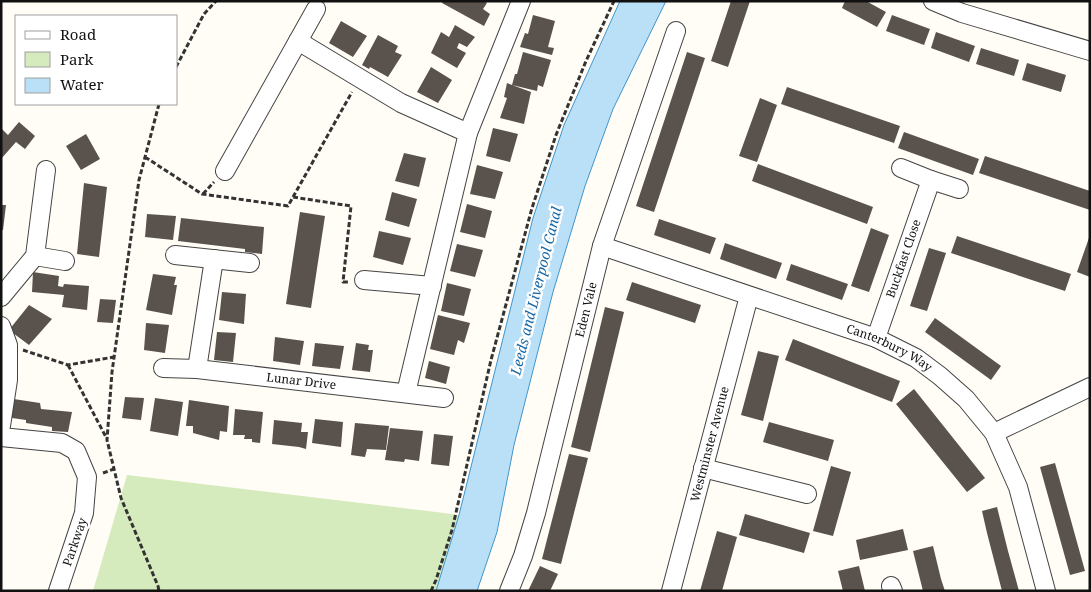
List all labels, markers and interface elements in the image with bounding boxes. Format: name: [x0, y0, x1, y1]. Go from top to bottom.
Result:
legend: [15, 15, 178, 105]
text: Road: [60, 24, 96, 44]
text: Park: [60, 49, 94, 69]
text: Water: [60, 74, 103, 94]
water label: Leeds and Liverpool Canal: [505, 204, 566, 378]
street label: Buckfast Close: [882, 217, 925, 300]
street label: Eden Vale: [571, 280, 601, 339]
street label: Canterbury Way: [844, 320, 936, 375]
street label: Lunar Drive: [266, 368, 337, 393]
street label: Westminster Avenue: [686, 384, 733, 503]
street label: Parkway: [58, 515, 91, 568]

